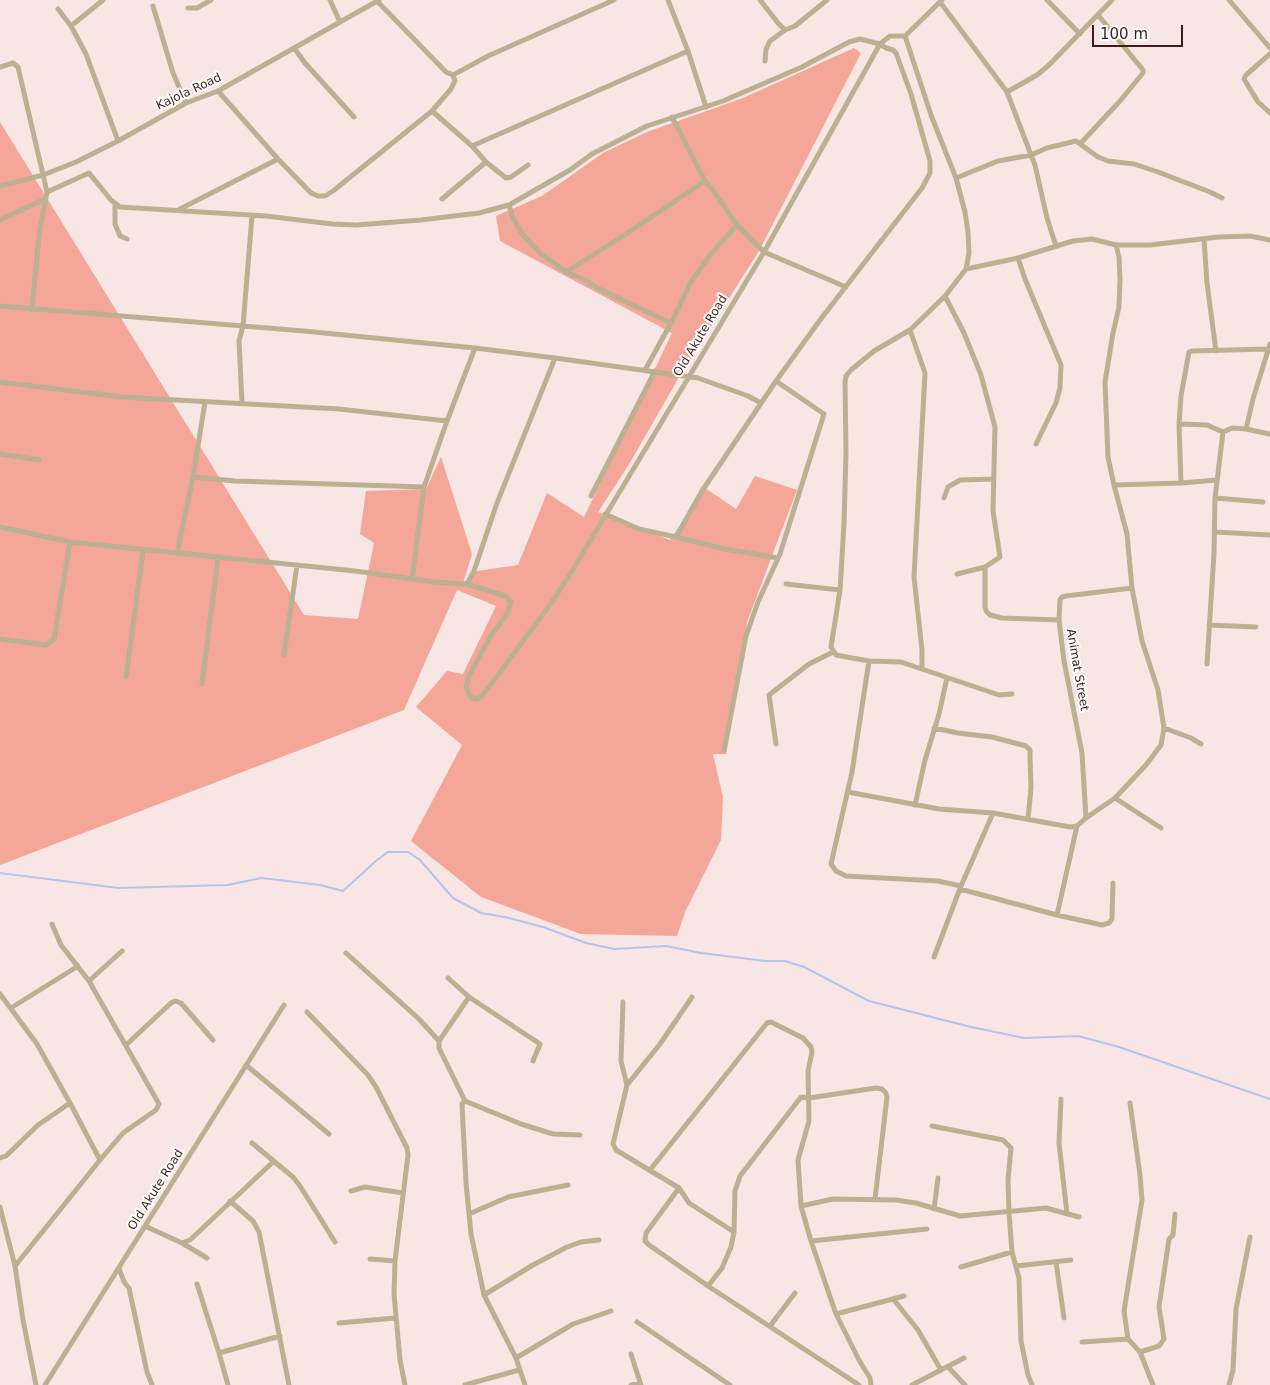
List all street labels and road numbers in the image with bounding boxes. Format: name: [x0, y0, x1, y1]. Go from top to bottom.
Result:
street label: Kajola Road: [154, 71, 224, 113]
street label: Old Akute Road: [671, 293, 731, 379]
street label: Animat Street: [1063, 628, 1091, 712]
street label: Old Akute Road: [125, 1147, 187, 1233]

